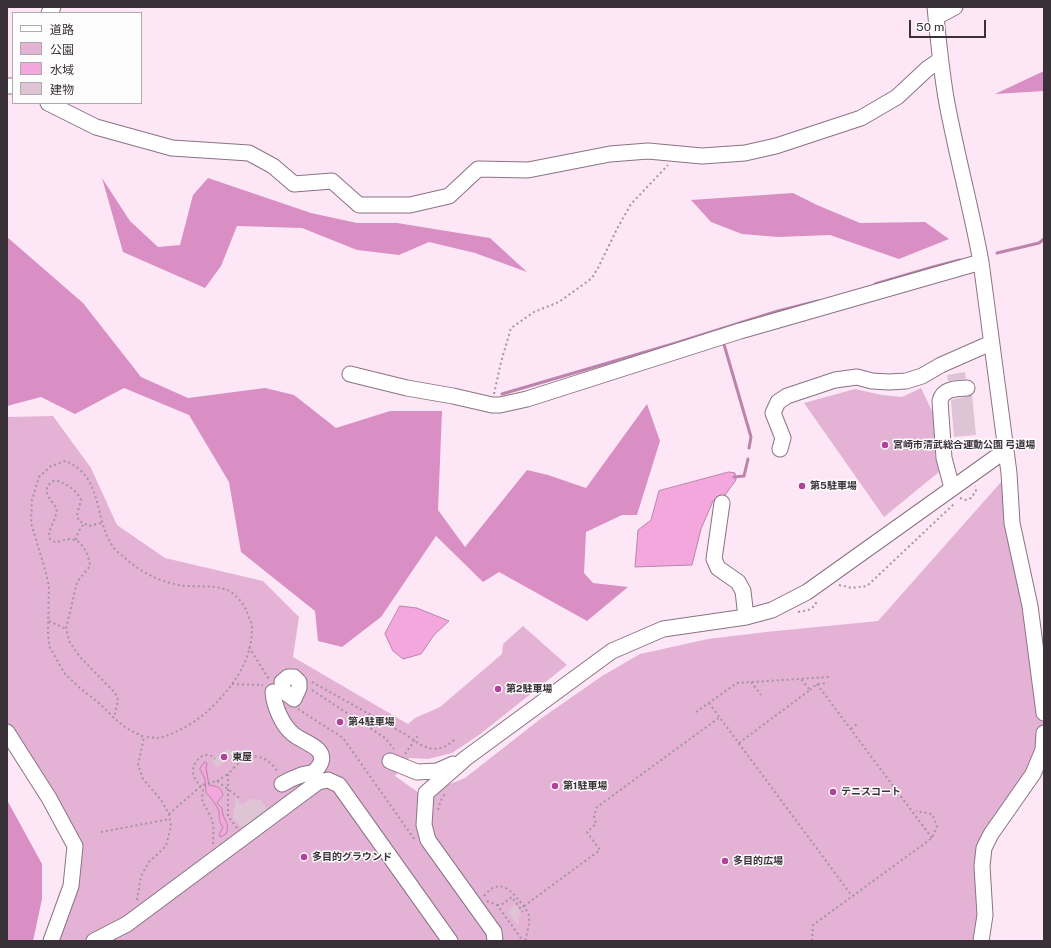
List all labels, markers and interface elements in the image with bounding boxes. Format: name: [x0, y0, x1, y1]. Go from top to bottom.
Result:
legend: [12, 12, 142, 104]
scale bar: [911, 12, 988, 38]
text: 50 m: [916, 20, 944, 34]
text: 道路: [50, 23, 74, 37]
text: 公園: [50, 43, 74, 57]
text: 水域: [50, 63, 74, 77]
text: 建物: [50, 83, 74, 97]
place label: 宮崎市清武総合運動公園 弓道場: [893, 439, 1035, 451]
marker: 宮崎市清武総合運動公園 弓道場: [880, 440, 890, 450]
place label: 第5駐車場: [810, 480, 857, 492]
marker: 第5駐車場: [797, 481, 807, 491]
place label: 第2駐車場: [506, 683, 552, 695]
marker: 第2駐車場: [493, 684, 503, 694]
place label: 第4駐車場: [348, 716, 395, 728]
marker: 第4駐車場: [335, 717, 345, 727]
place label: 東屋: [232, 751, 252, 763]
marker: 東屋: [219, 752, 229, 762]
place label: 第1駐車場: [563, 780, 607, 792]
marker: 第1駐車場: [550, 781, 560, 791]
place label: テニスコート: [841, 786, 901, 798]
marker: テニスコート: [828, 787, 838, 797]
place label: 多目的グラウンド: [312, 851, 392, 863]
marker: 多目的グラウンド: [299, 852, 309, 862]
place label: 多目的広場: [733, 855, 783, 867]
marker: 多目的広場: [720, 856, 730, 866]

